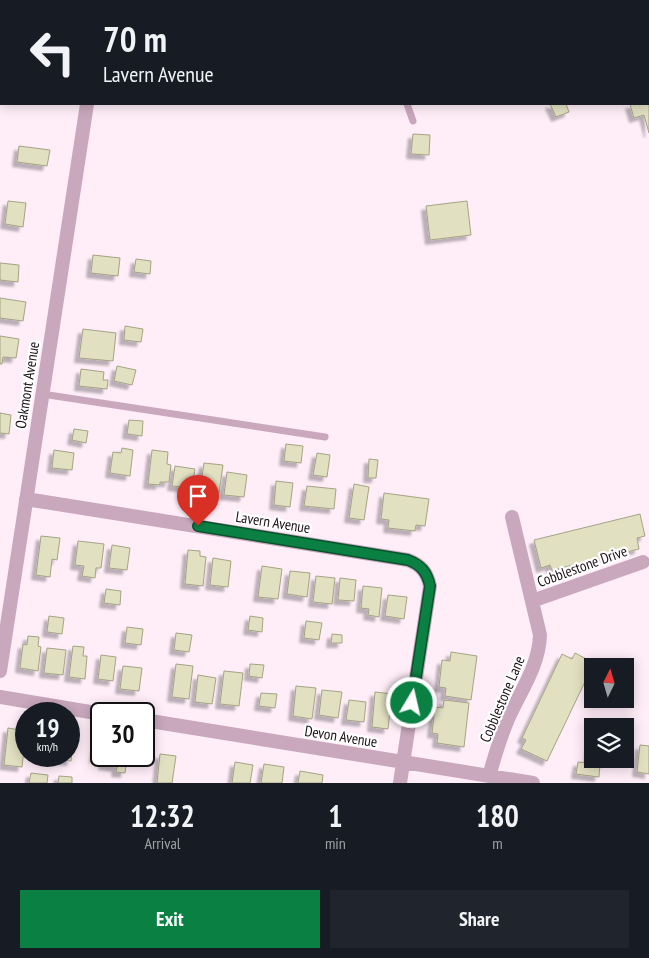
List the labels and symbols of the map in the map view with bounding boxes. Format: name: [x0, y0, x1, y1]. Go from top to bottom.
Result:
street label: Oakmont Avenue: [11, 340, 43, 430]
pin: [177, 475, 219, 526]
street label: Lavern Avenue: [234, 507, 312, 537]
street label: Cobblestone Drive: [534, 541, 630, 591]
street label: Cobblestone Lane: [475, 653, 529, 745]
north arrow: [584, 658, 634, 708]
position arrow: [385, 676, 437, 728]
speed limit sign: 30: [90, 702, 155, 767]
street label: Devon Avenue: [303, 721, 379, 751]

